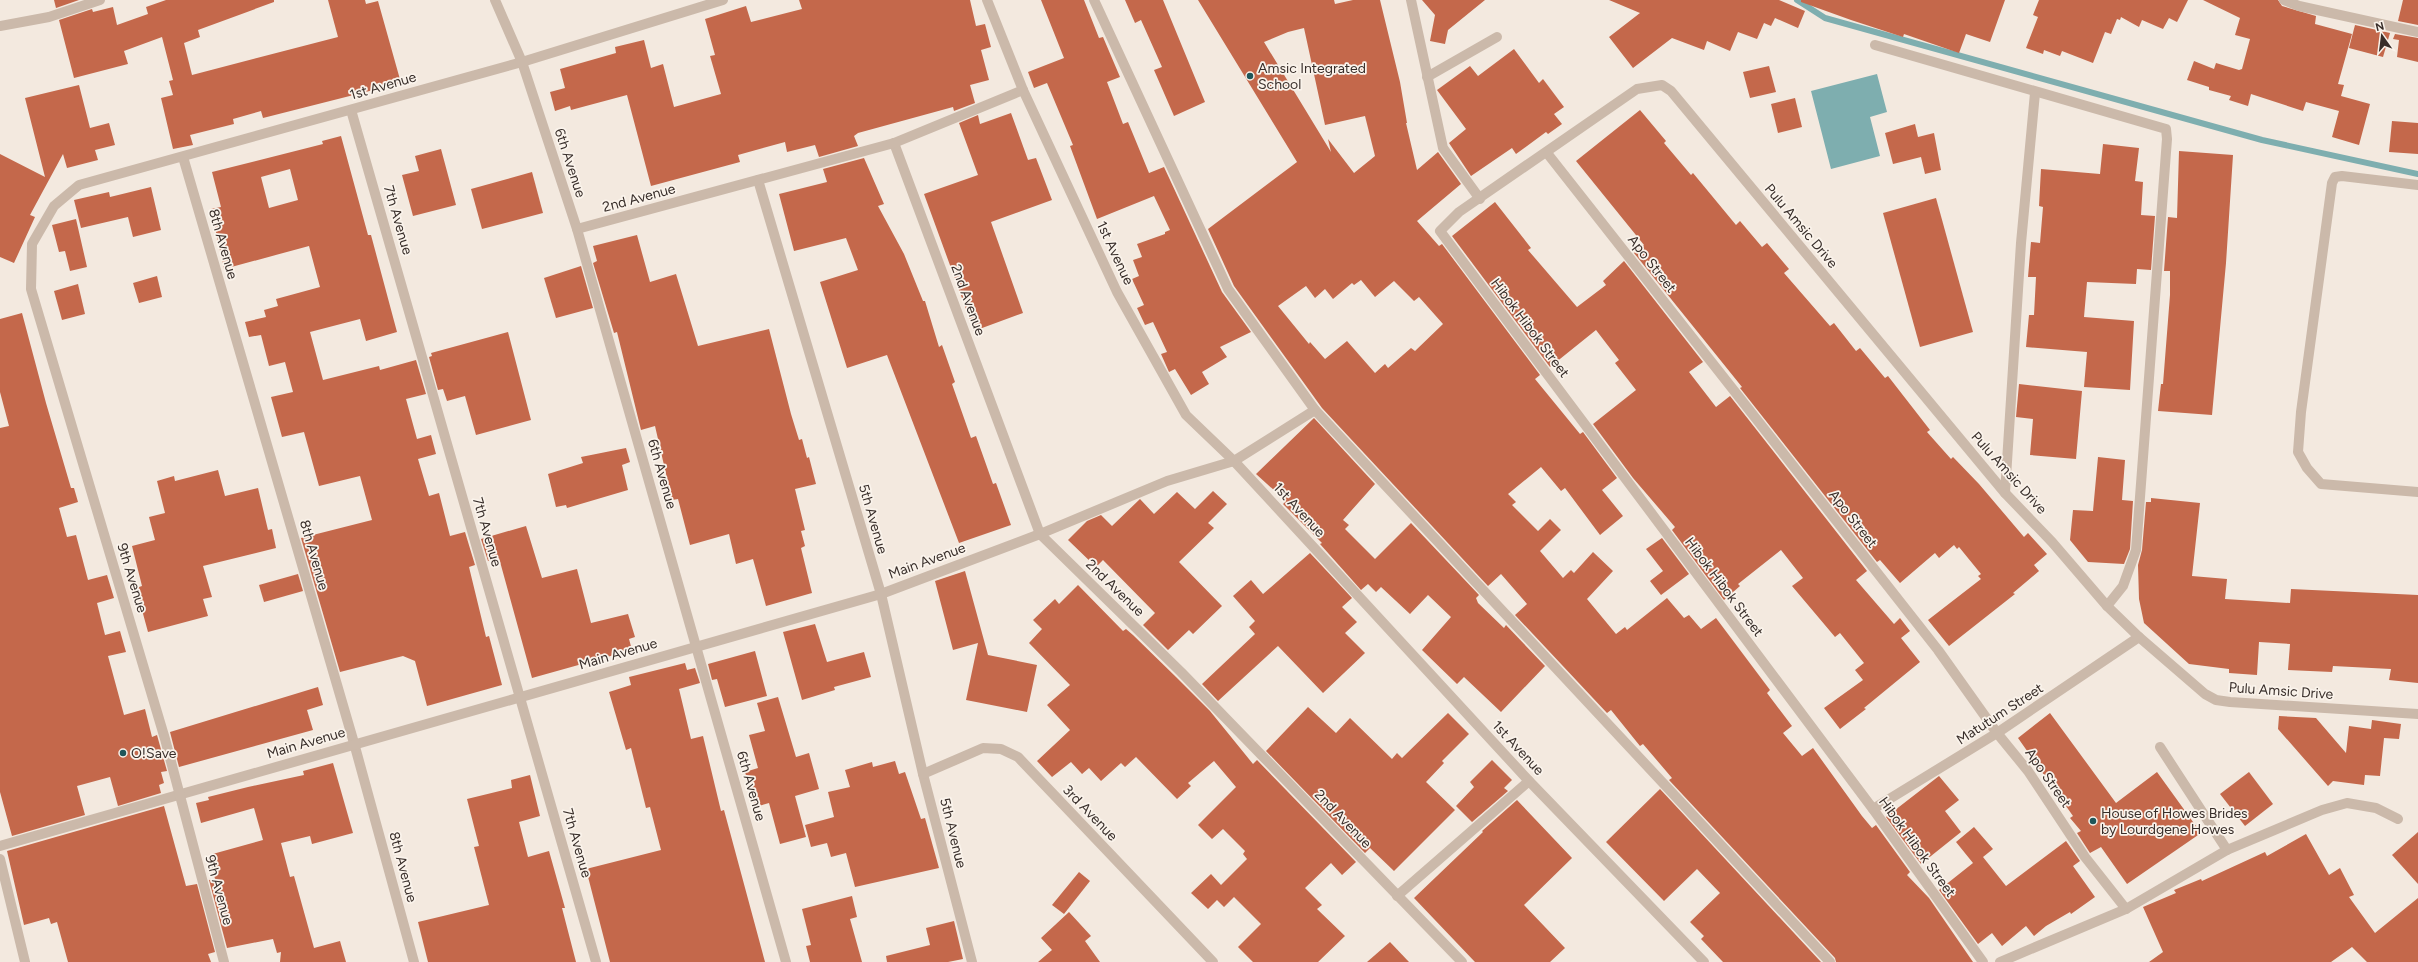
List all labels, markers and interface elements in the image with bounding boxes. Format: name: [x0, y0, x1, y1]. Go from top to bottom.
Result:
north arrow: [2362, 16, 2402, 56]
text: N: [2374, 19, 2385, 34]
place label: Amsic Integrated School: [1258, 60, 1366, 93]
street label: 1st Avenue: [348, 68, 419, 104]
marker: Amsic Integrated School: [1245, 71, 1255, 81]
street label: 6th Avenue: [551, 126, 589, 200]
street label: 2nd Avenue: [601, 180, 678, 216]
street label: Pulu Amsic Drive: [1761, 180, 1841, 272]
street label: 7th Avenue: [380, 183, 416, 257]
street label: 8th Avenue: [205, 207, 241, 282]
street label: 1st Avenue: [1093, 218, 1137, 288]
street label: Apo Street: [1624, 232, 1680, 296]
street label: 2nd Avenue: [947, 262, 989, 338]
street label: Hibok Hibok Street: [1487, 275, 1573, 381]
street label: Pulu Amsic Drive: [1968, 428, 2051, 518]
street label: 6th Avenue: [644, 437, 680, 511]
street label: 1st Avenue: [1269, 479, 1329, 541]
street label: 5th Avenue: [855, 482, 891, 556]
street label: Apo Street: [1825, 487, 1881, 551]
street label: 7th Avenue: [469, 495, 505, 569]
street label: 8th Avenue: [296, 518, 332, 593]
street label: Hibok Hibok Street: [1681, 534, 1767, 640]
street label: Main Avenue: [886, 539, 968, 583]
street label: 9th Avenue: [113, 541, 151, 615]
street label: 2nd Avenue: [1082, 556, 1148, 620]
street label: Main Avenue: [577, 635, 660, 673]
street label: Pulu Amsic Drive: [2228, 679, 2334, 703]
street label: Matutum Street: [1954, 680, 2046, 748]
street label: 1st Avenue: [1488, 717, 1548, 779]
street label: Main Avenue: [265, 724, 348, 762]
place label: O!Save: [131, 745, 177, 762]
street label: Apo Street: [2021, 745, 2075, 811]
marker: O!Save: [118, 748, 128, 758]
street label: 6th Avenue: [733, 749, 769, 823]
street label: 3rd Avenue: [1059, 781, 1121, 845]
street label: 2nd Avenue: [1311, 786, 1375, 852]
street label: Hibok Hibok Street: [1875, 794, 1959, 900]
street label: 5th Avenue: [936, 796, 970, 870]
place label: House of Howes Brides by Lourdgene Howes: [2101, 805, 2248, 838]
street label: 7th Avenue: [559, 806, 595, 880]
marker: House of Howes Brides by Lourdgene Howes: [2088, 816, 2098, 826]
street label: 8th Avenue: [385, 830, 421, 905]
street label: 9th Avenue: [201, 853, 237, 927]

